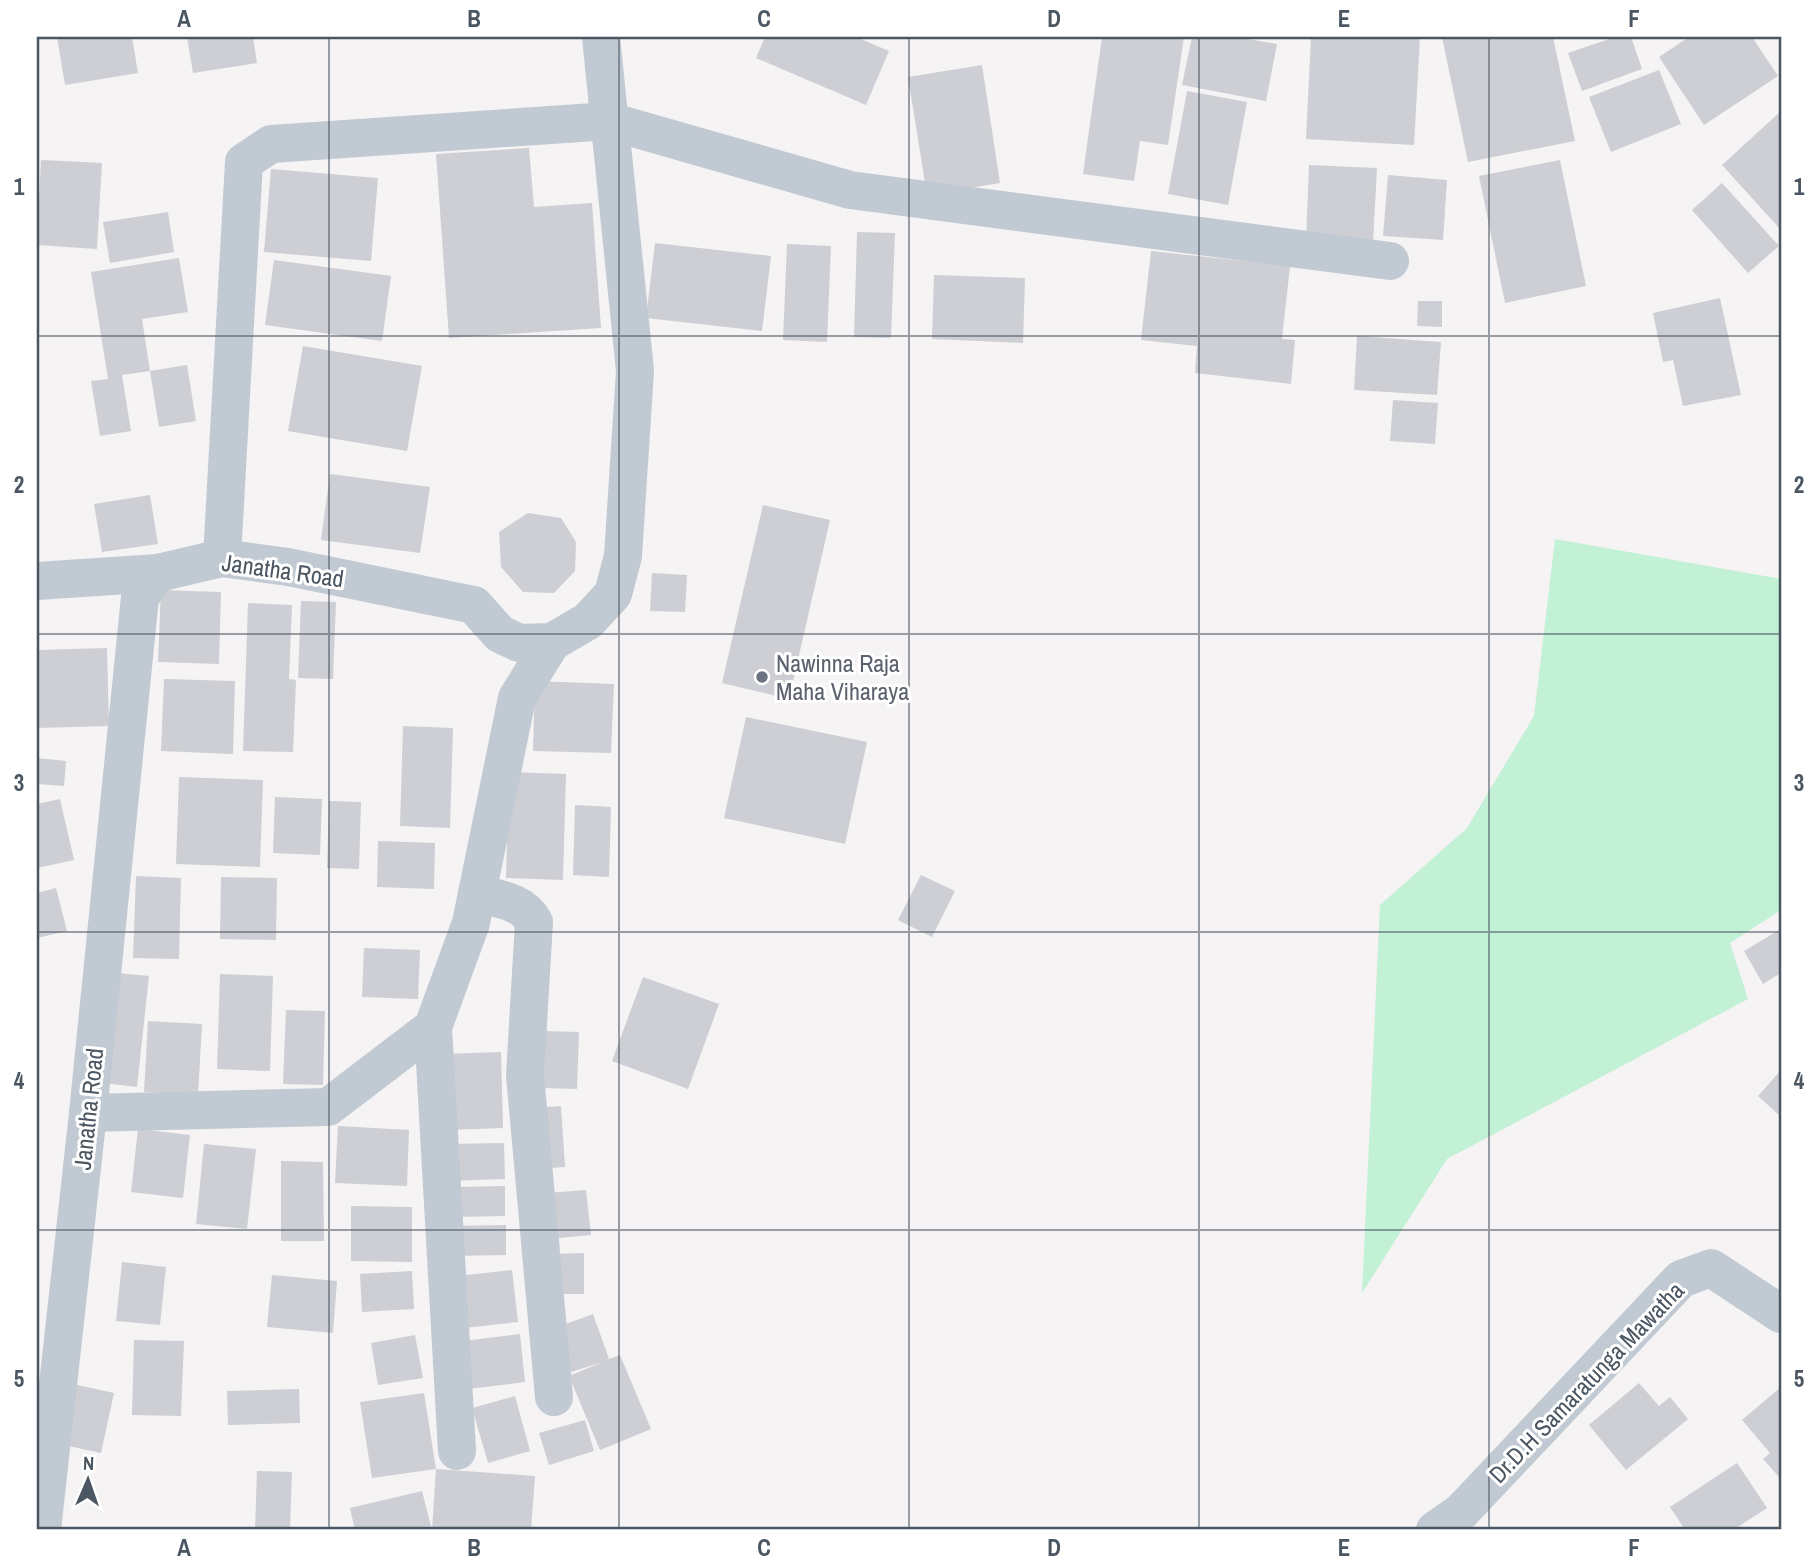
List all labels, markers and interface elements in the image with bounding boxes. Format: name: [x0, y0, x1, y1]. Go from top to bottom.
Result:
text: A: [177, 3, 191, 34]
text: B: [467, 3, 481, 34]
text: C: [757, 3, 771, 34]
text: D: [1047, 3, 1061, 34]
text: E: [1338, 3, 1350, 34]
text: F: [1628, 3, 1640, 34]
text: 1: [14, 171, 25, 202]
text: 1: [1794, 171, 1805, 202]
text: 2: [14, 469, 24, 500]
text: 2: [1794, 469, 1804, 500]
street label: Janatha Road: [220, 546, 346, 594]
place label: Nawinna Raja Maha Viharaya: [776, 647, 909, 707]
marker: Nawinna Raja Maha Viharaya: [754, 669, 770, 685]
text: 3: [14, 767, 24, 798]
text: 3: [1794, 767, 1804, 798]
street label: Janatha Road: [66, 1046, 110, 1172]
text: 4: [14, 1065, 25, 1096]
text: 4: [1794, 1065, 1805, 1096]
street label: Dr.D.H Samaratunga Mawatha: [1481, 1274, 1691, 1490]
text: 5: [14, 1363, 24, 1394]
text: 5: [1794, 1363, 1804, 1394]
north arrow: [52, 1444, 122, 1514]
text: N: [83, 1450, 95, 1476]
text: A: [177, 1532, 191, 1563]
text: B: [467, 1532, 481, 1563]
text: C: [757, 1532, 771, 1563]
text: D: [1047, 1532, 1061, 1563]
text: E: [1338, 1532, 1350, 1563]
text: F: [1628, 1532, 1640, 1563]

